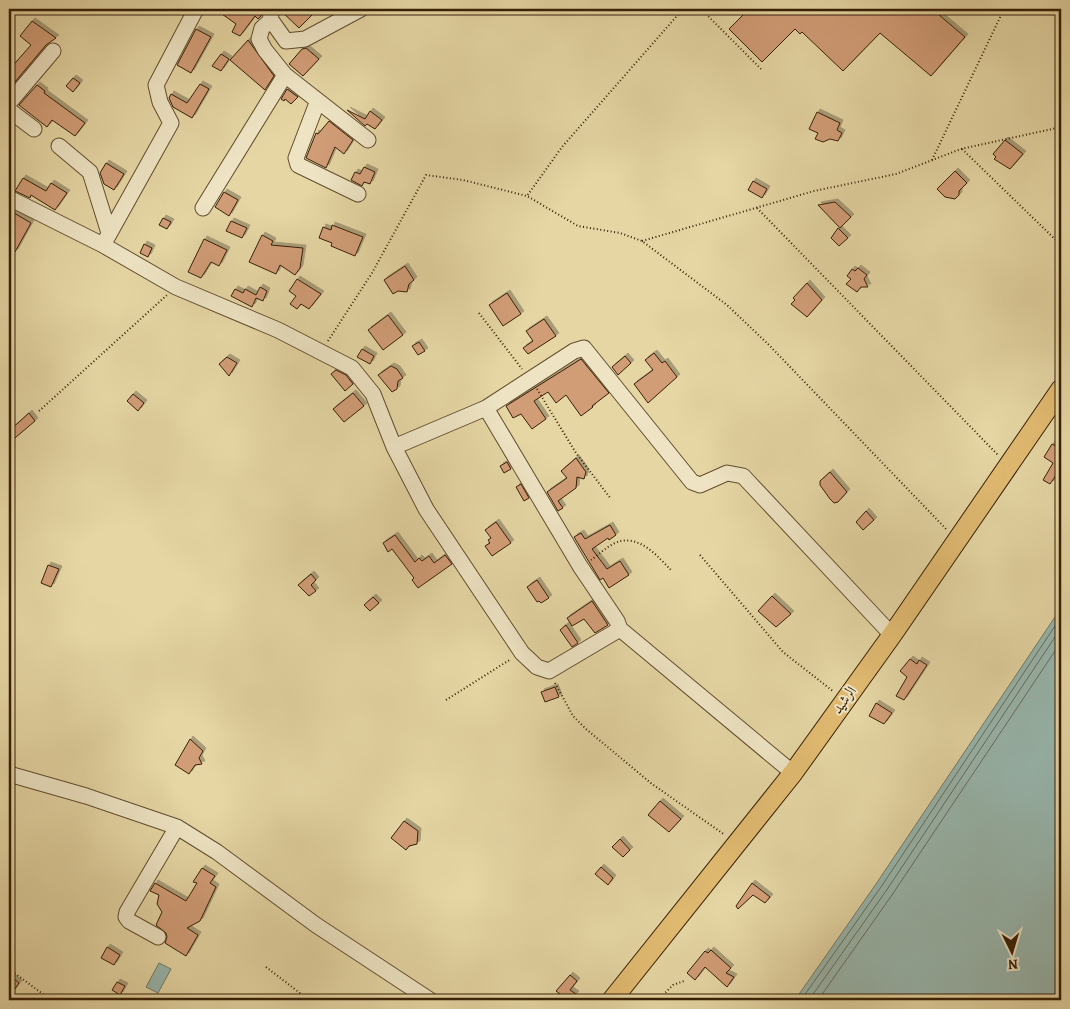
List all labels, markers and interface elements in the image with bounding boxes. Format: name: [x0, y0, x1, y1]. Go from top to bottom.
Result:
street label: الرشيد: [827, 682, 861, 718]
north arrow: [988, 926, 1038, 976]
text: N: [1007, 955, 1019, 974]

